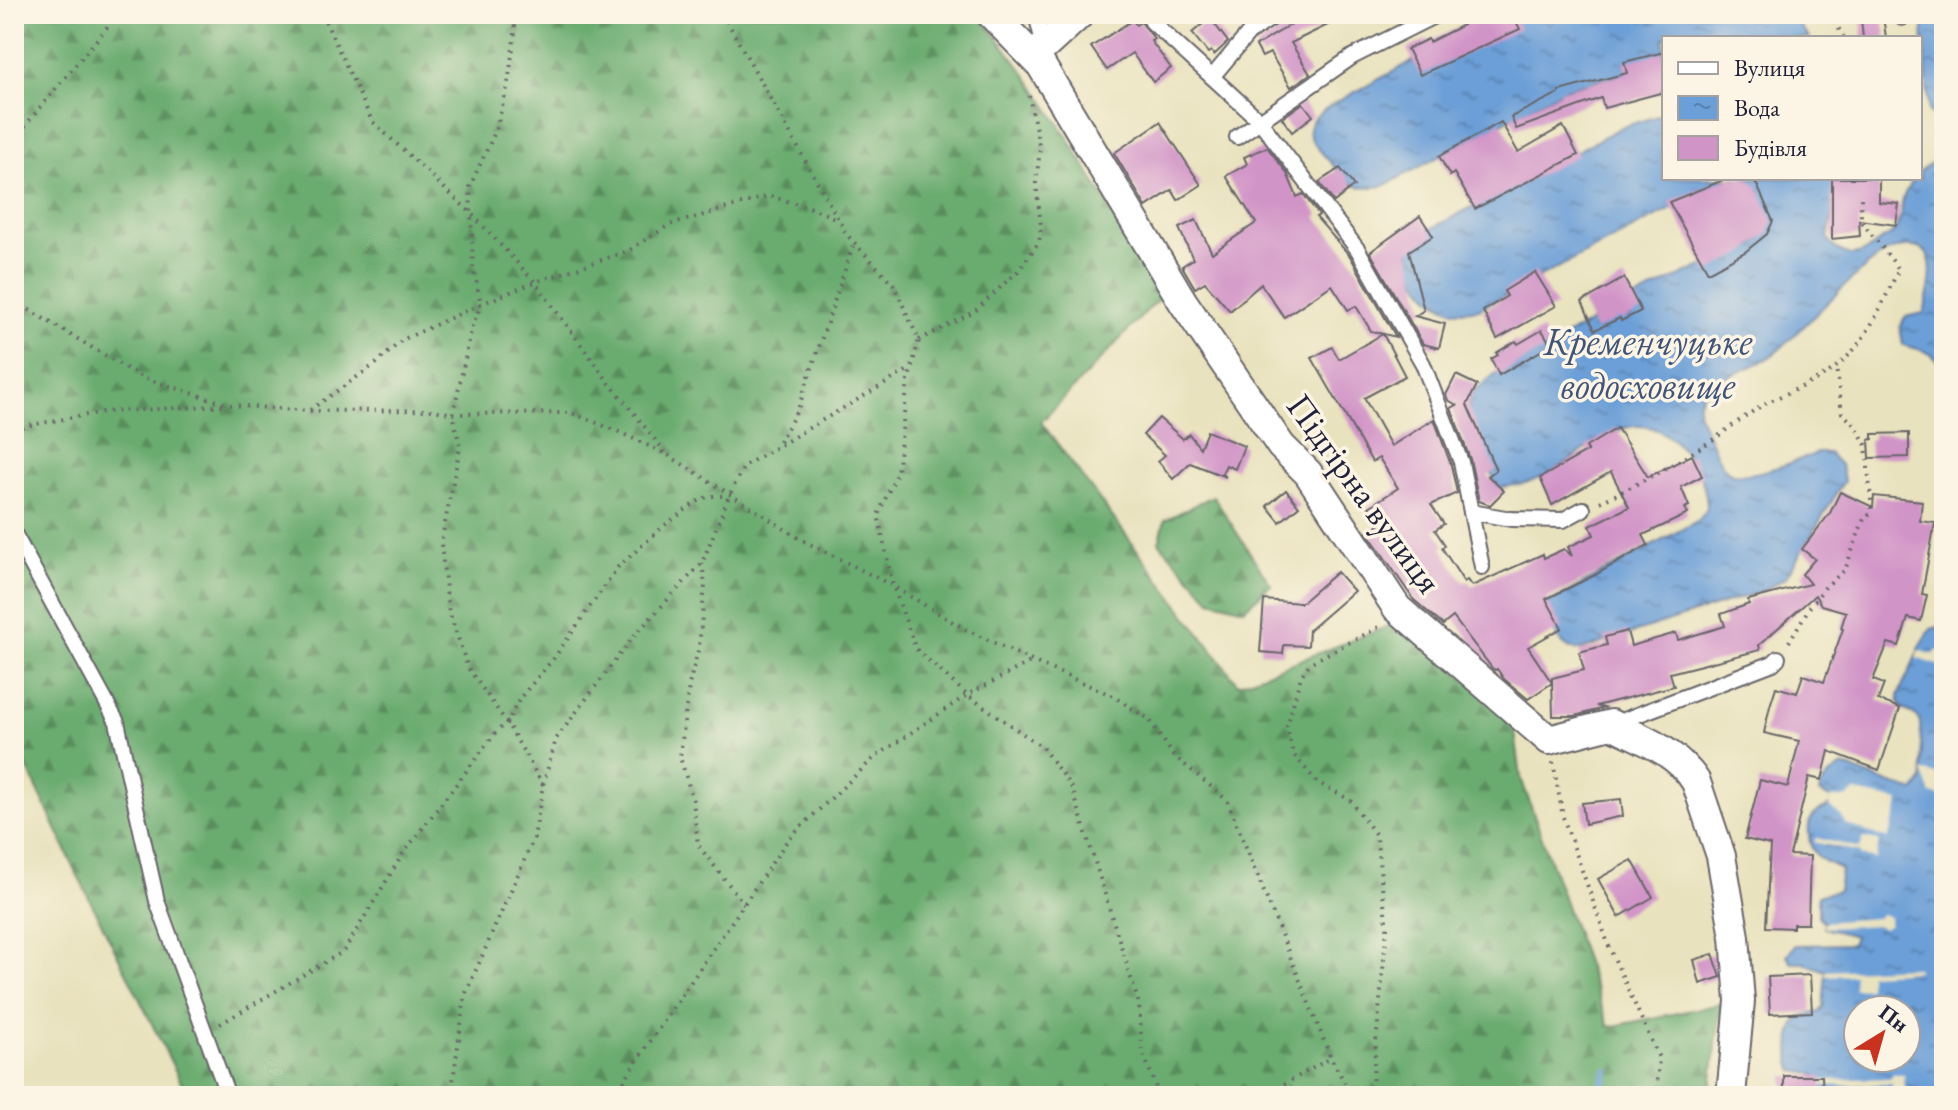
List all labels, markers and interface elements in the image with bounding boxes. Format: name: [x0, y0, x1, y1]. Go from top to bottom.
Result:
legend: [1662, 36, 1922, 180]
text: Вулиця: [1734, 52, 1806, 83]
text: Вода: [1734, 92, 1780, 123]
text: Будівля: [1734, 132, 1807, 163]
water label: Кременчуцьке водосховище: [1543, 316, 1753, 409]
street label: Підгірна вулиця: [1276, 384, 1453, 603]
north arrow: [1842, 994, 1922, 1074]
text: Пн: [1873, 998, 1915, 1039]

